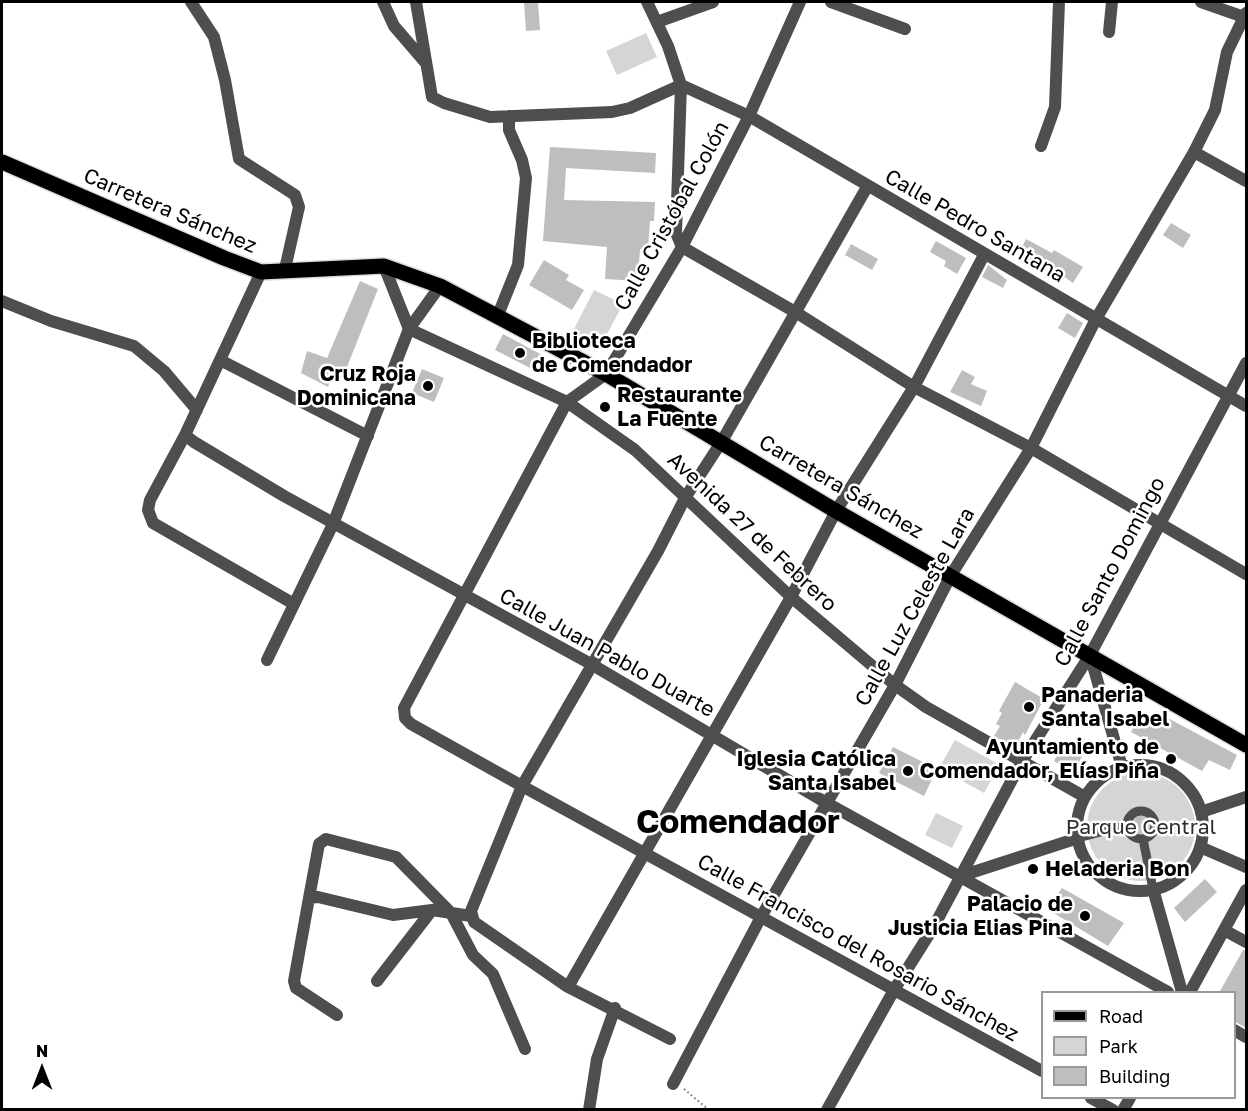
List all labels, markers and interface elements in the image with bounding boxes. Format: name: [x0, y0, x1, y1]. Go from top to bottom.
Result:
street label: Calle Cristóbal Colón: [609, 117, 735, 315]
street label: Carretera Sánchez: [80, 163, 260, 259]
street label: Calle Pedro Santana: [880, 164, 1070, 288]
place label: Biblioteca de Comendador: [532, 328, 692, 378]
marker: Biblioteca de Comendador: [513, 346, 527, 360]
place label: Cruz Roja Dominicana: [297, 361, 416, 411]
marker: Cruz Roja Dominicana: [421, 379, 435, 393]
place label: Restaurante La Fuente: [617, 382, 742, 432]
marker: Restaurante La Fuente: [598, 400, 612, 414]
street label: Carretera Sánchez: [754, 430, 928, 544]
street label: Avenida 27 de Febrero: [662, 447, 842, 617]
street label: Calle Santo Domingo: [1049, 473, 1171, 671]
street label: Calle Luz Celeste Lara: [850, 503, 980, 711]
street label: Calle Juan Pablo Duarte: [495, 583, 719, 723]
place label: Panaderia Santa Isabel: [1041, 682, 1169, 732]
marker: Panaderia Santa Isabel: [1022, 700, 1036, 714]
place label: Ayuntamiento de Comendador, Elías Piña: [920, 734, 1159, 784]
place label: Iglesia Católica Santa Isabel: [737, 746, 896, 796]
marker: Ayuntamiento de Comendador, Elías Piña: [1164, 752, 1178, 766]
marker: Iglesia Católica Santa Isabel: [901, 764, 915, 778]
district label: Comendador: [636, 803, 840, 843]
park label: Parque Central: [1066, 814, 1216, 840]
street label: Calle Francisco del Rosario Sánchez: [693, 849, 1023, 1047]
place label: Heladeria Bon: [1045, 856, 1189, 882]
marker: Heladeria Bon: [1026, 862, 1040, 876]
place label: Palacio de Justicia Elias Pina: [888, 891, 1073, 941]
marker: Palacio de Justicia Elias Pina: [1078, 909, 1092, 923]
legend: [1041, 991, 1236, 1099]
text: Road: [1099, 1005, 1143, 1027]
text: Park: [1099, 1035, 1138, 1057]
north arrow: [12, 1039, 72, 1099]
text: N: [36, 1041, 48, 1061]
text: Building: [1099, 1065, 1170, 1087]

